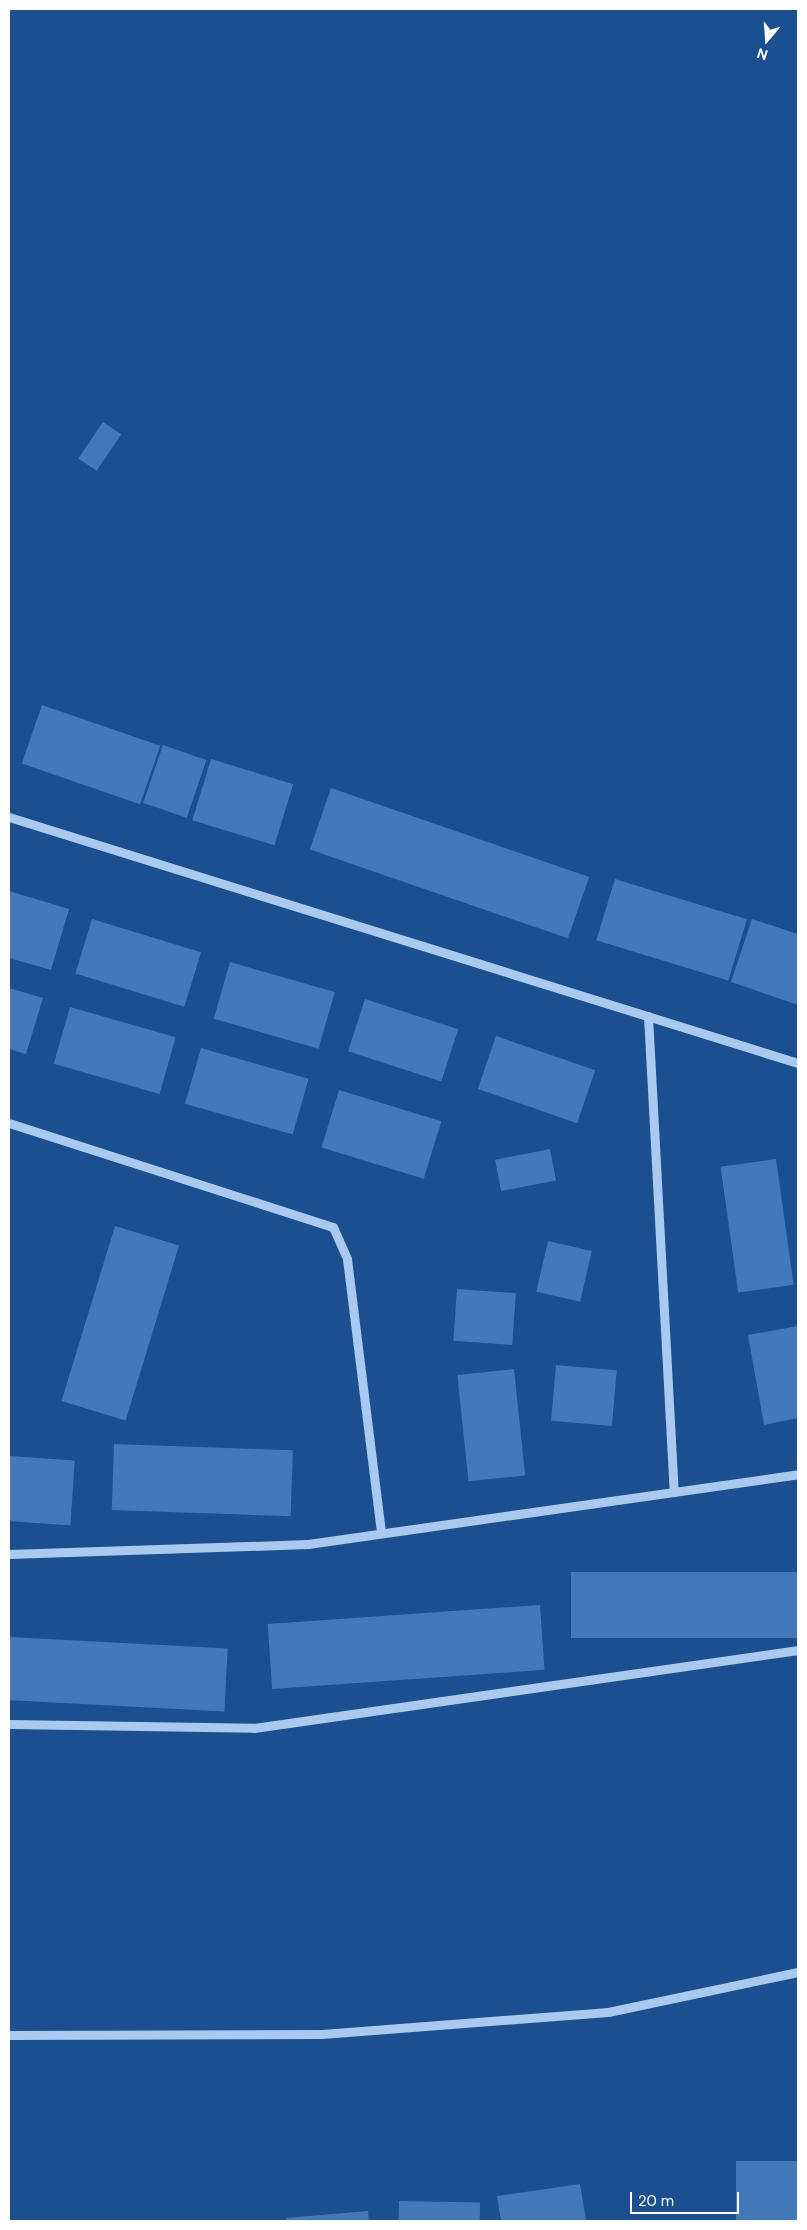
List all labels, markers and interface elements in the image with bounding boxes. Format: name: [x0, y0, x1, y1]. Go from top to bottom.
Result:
north arrow: [742, 15, 792, 65]
text: N: [755, 44, 770, 64]
scale bar: [632, 2182, 741, 2214]
text: 20 m: [638, 2191, 674, 2211]

